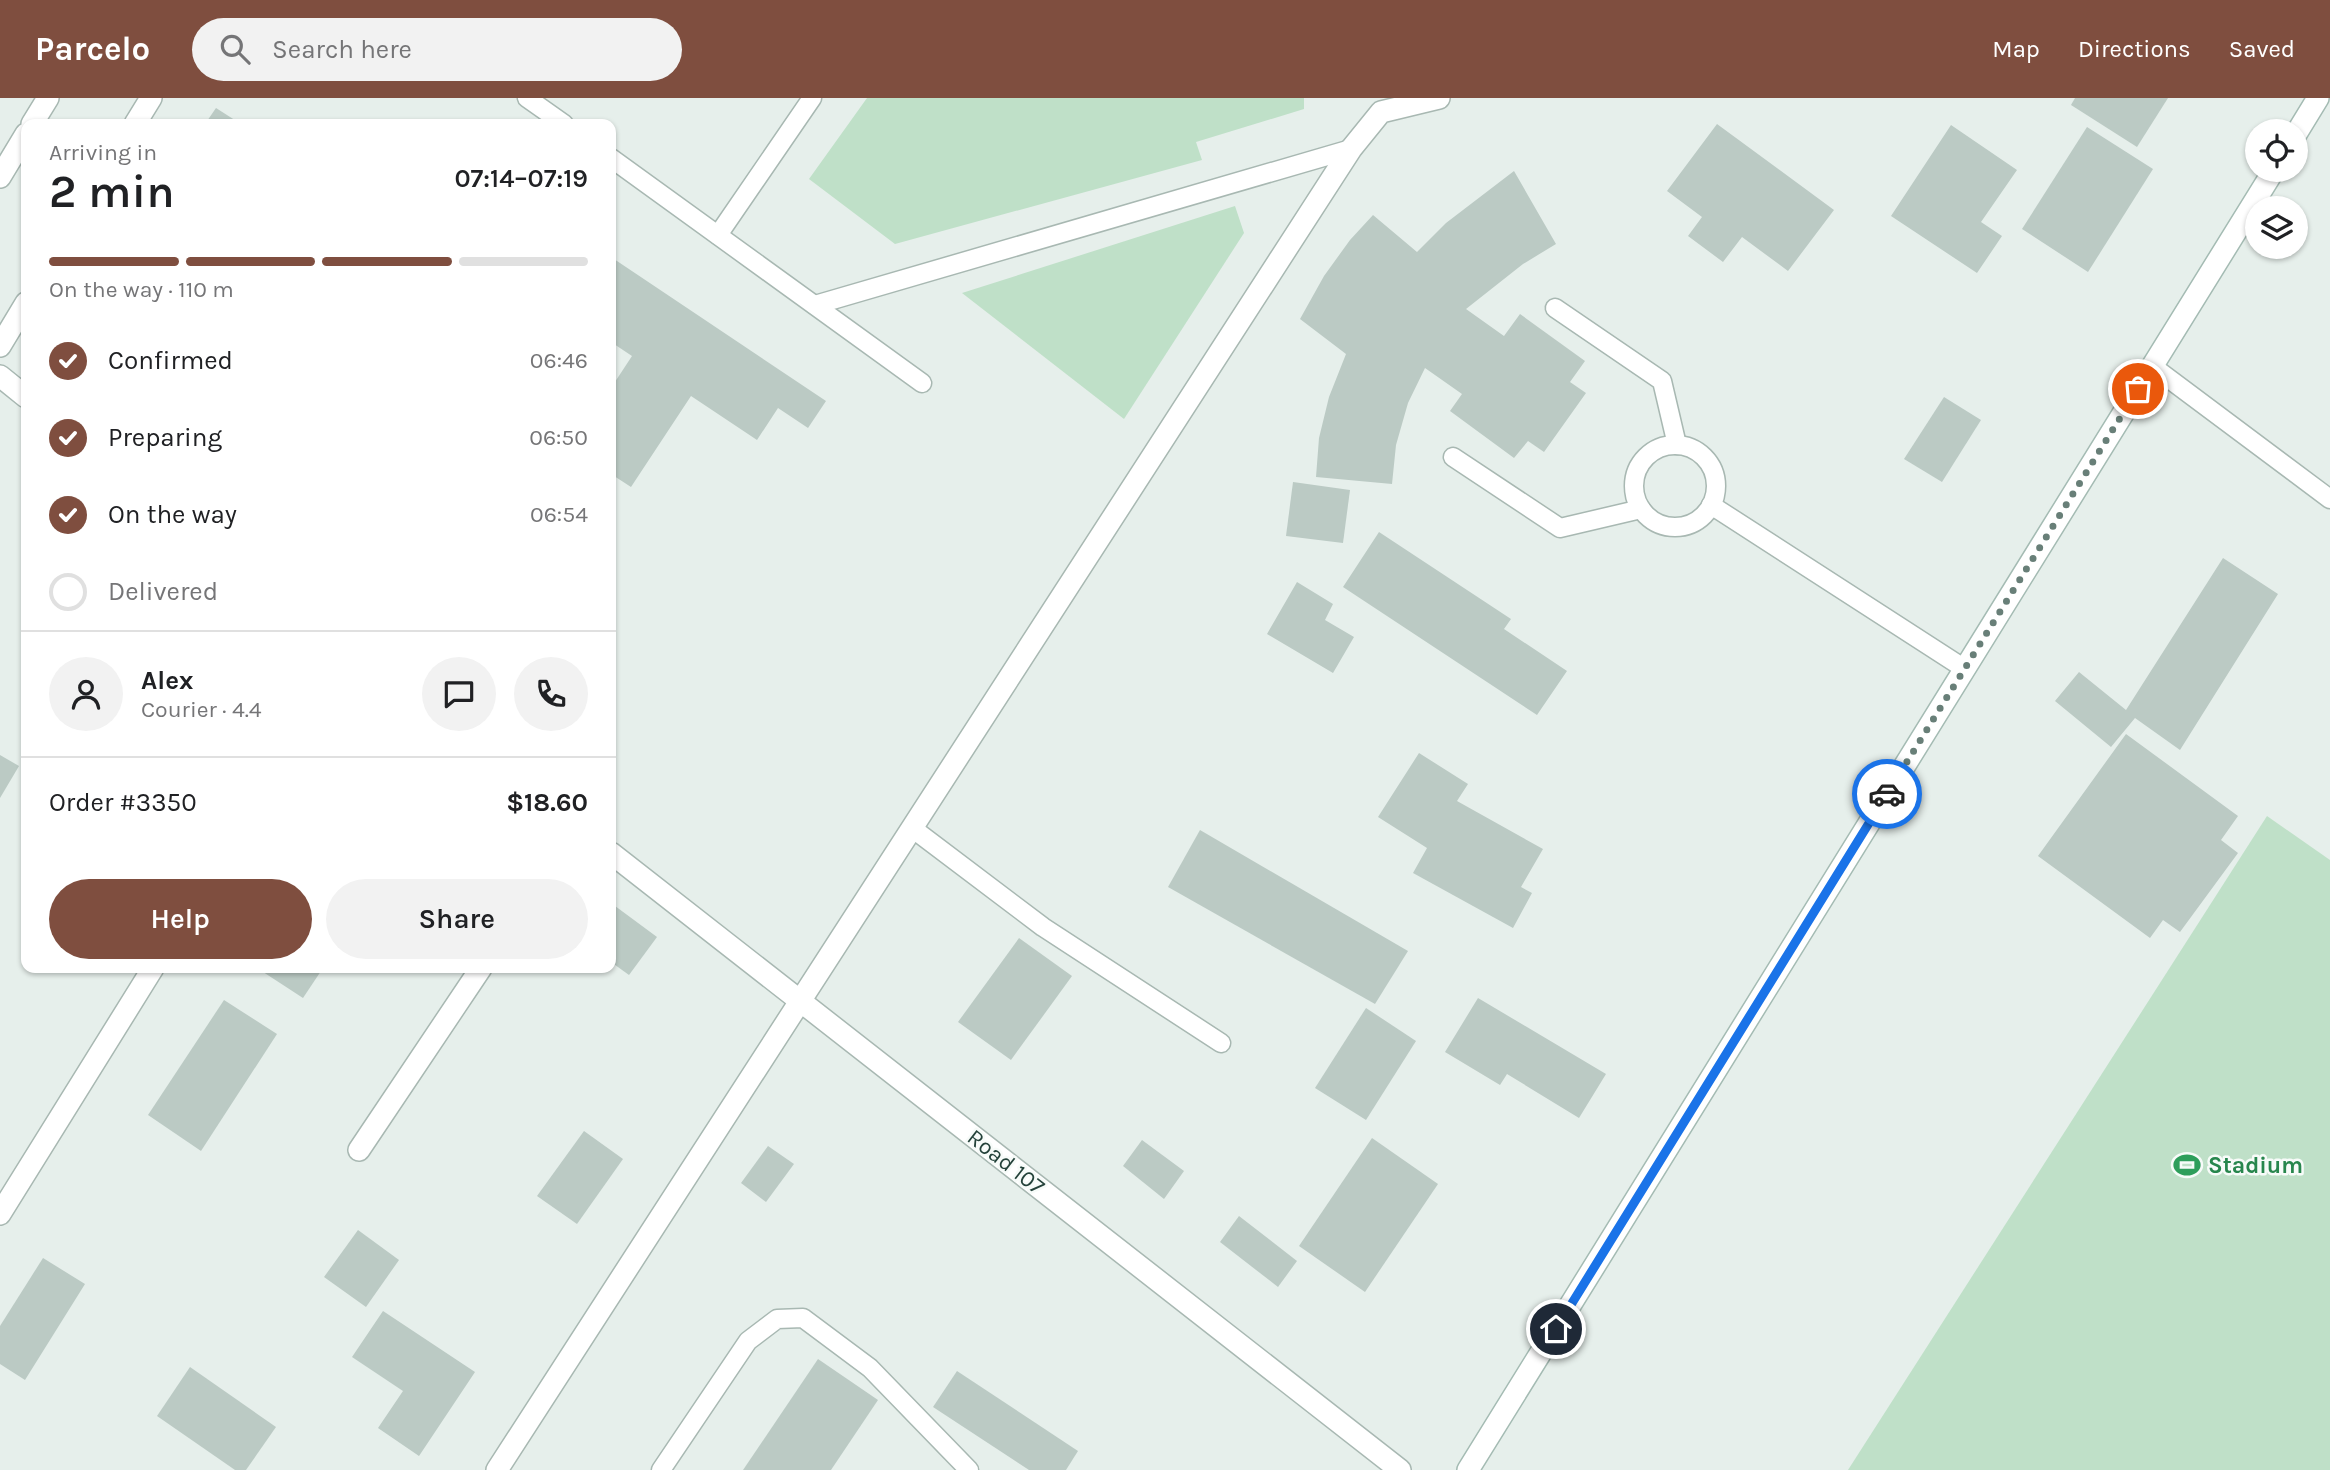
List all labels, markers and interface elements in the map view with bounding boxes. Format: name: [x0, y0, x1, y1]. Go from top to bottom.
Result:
search box: [192, 18, 682, 81]
text: Parcelo: [35, 30, 150, 68]
icon: search: [216, 30, 254, 68]
text: Search here: [272, 34, 412, 65]
text: Map: [1992, 35, 2040, 63]
text: Directions: [2078, 35, 2191, 63]
text: Saved: [2229, 35, 2295, 63]
map controls: [2245, 119, 2308, 259]
button: locate: [2245, 119, 2308, 182]
text: Arriving in: [49, 139, 157, 166]
text: 07:14–07:19: [454, 163, 588, 194]
text: 2 min: [49, 165, 175, 219]
button: layers: [2245, 196, 2308, 259]
text: On the way · 110 m: [49, 276, 234, 303]
icon: check: [49, 342, 87, 380]
text: Confirmed: [108, 345, 233, 376]
text: 06:46: [530, 347, 588, 374]
pin: [2108, 359, 2168, 419]
icon: bag: [2119, 370, 2157, 408]
icon: check: [49, 419, 87, 457]
text: Preparing: [108, 422, 222, 453]
text: 06:50: [529, 424, 588, 451]
icon: check: [49, 496, 87, 534]
text: On the way: [108, 499, 237, 530]
text: 06:54: [530, 501, 588, 528]
text: Delivered: [108, 576, 218, 607]
button: person: [49, 657, 123, 731]
button: chat: [422, 657, 496, 731]
button: phone: [514, 657, 588, 731]
text: Alex: [141, 665, 193, 696]
text: Courier · 4.4: [141, 696, 262, 723]
courier: [1852, 759, 1922, 829]
icon: car: [1868, 775, 1906, 813]
text: Order #3350: [49, 787, 197, 818]
text: $18.60: [506, 787, 588, 818]
button: Help: [49, 879, 312, 959]
button: Share: [326, 879, 588, 959]
street label: Road 107: [962, 1124, 1050, 1201]
sports icon: Stadium: [2172, 1150, 2202, 1180]
place label: Stadium: [2208, 1152, 2303, 1179]
pin: [1526, 1299, 1586, 1359]
icon: home: [1537, 1310, 1575, 1348]

